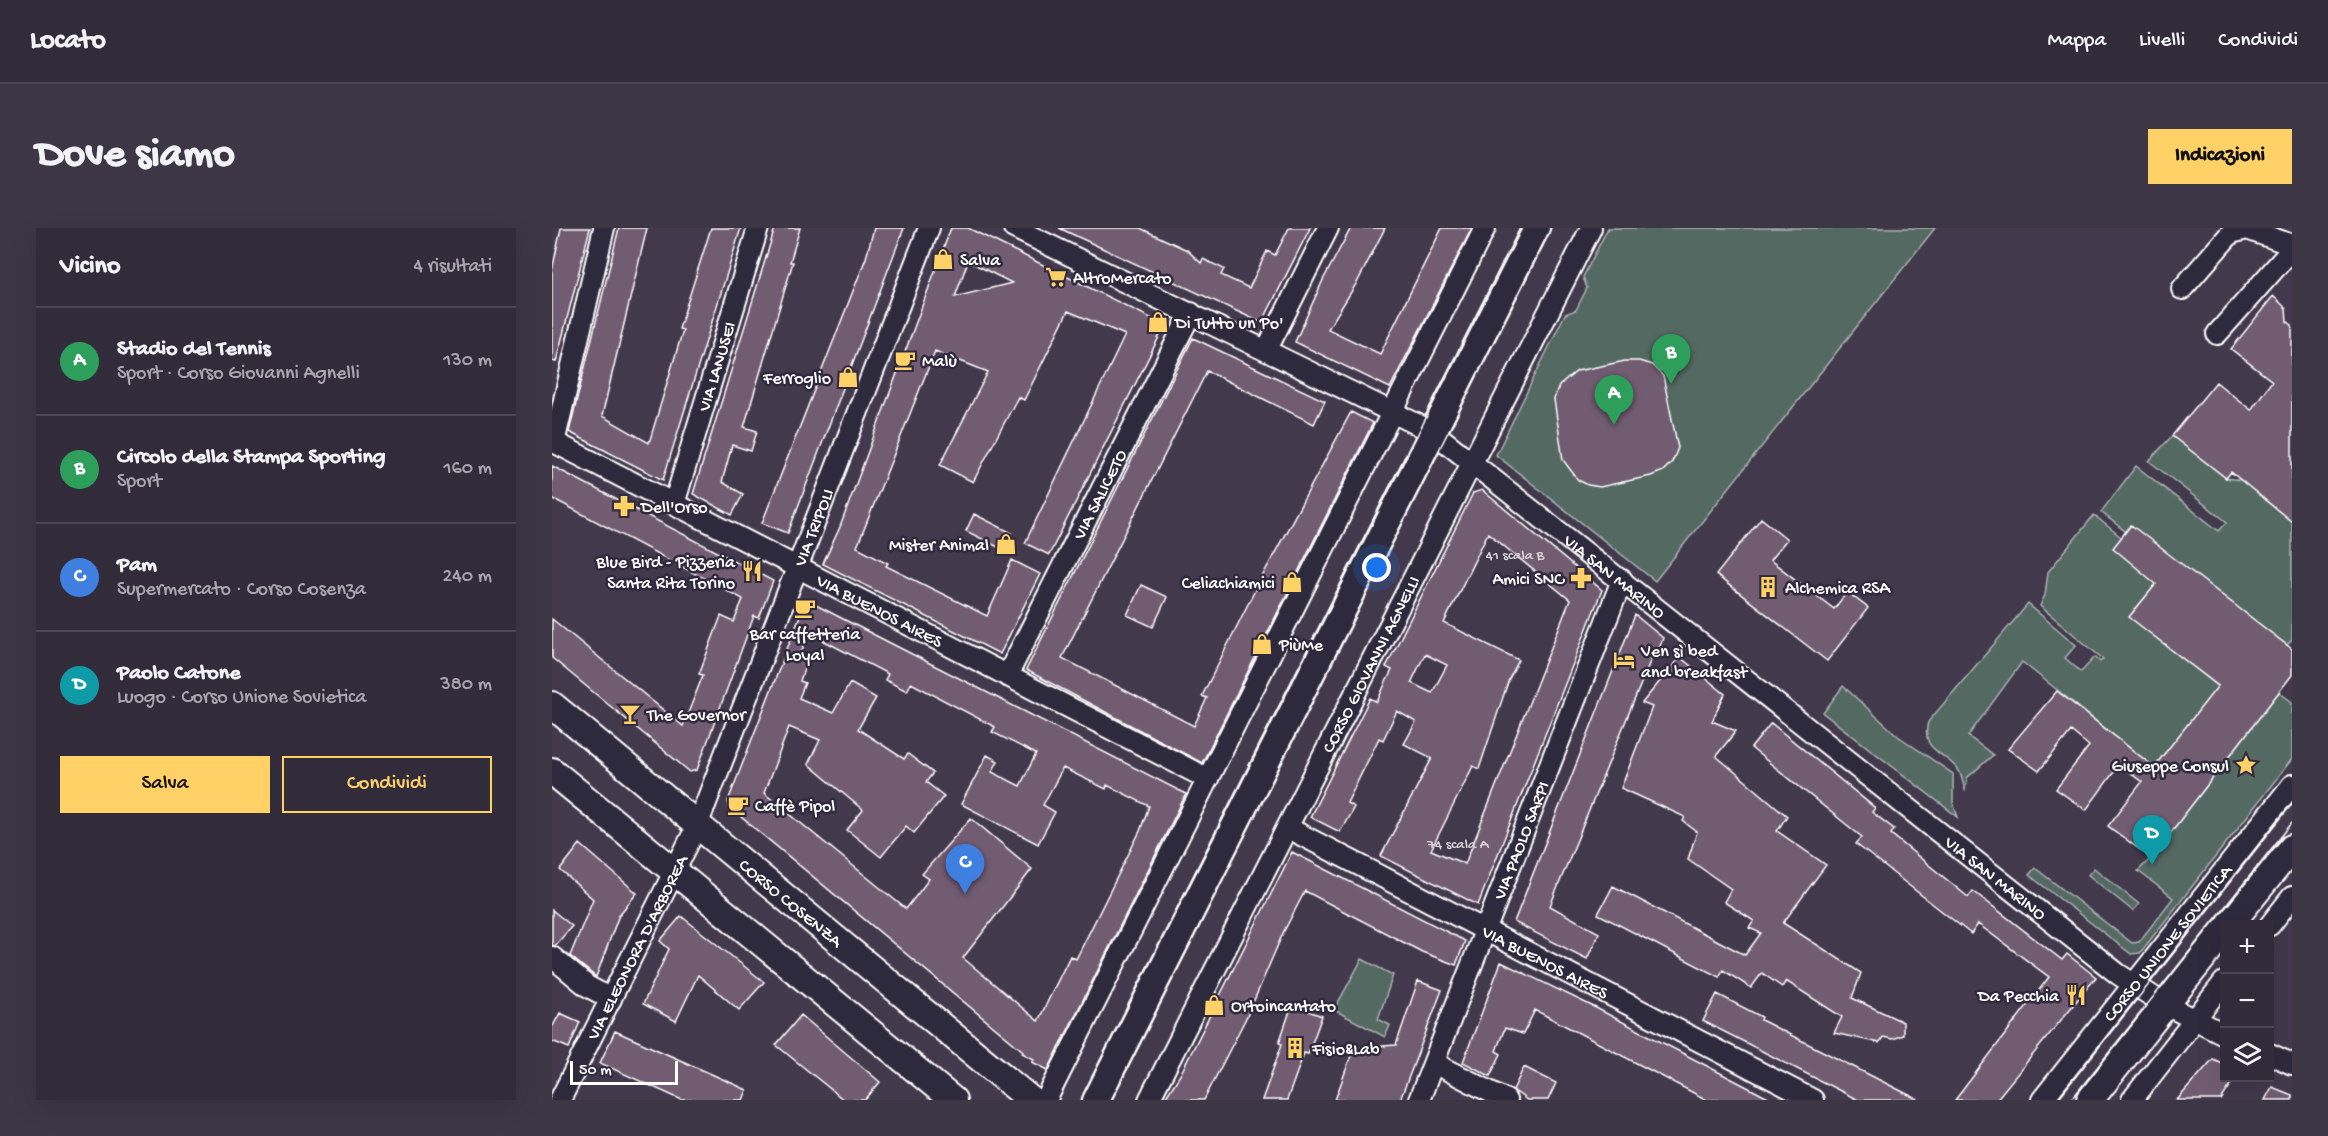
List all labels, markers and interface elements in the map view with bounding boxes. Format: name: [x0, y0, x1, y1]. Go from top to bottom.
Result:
text: Locato: [30, 25, 106, 58]
text: Mappa: [2047, 29, 2106, 54]
text: Livelli: [2139, 29, 2185, 54]
text: Condividi: [2218, 29, 2298, 54]
button: Indicazioni: [2148, 129, 2292, 184]
text: Dove siamo: [36, 132, 235, 181]
shop icon: Salva: [931, 247, 955, 271]
place label: Salva: [960, 251, 1001, 272]
text: Vicino: [60, 252, 120, 283]
text: 4 risultati: [413, 256, 492, 279]
supermarket icon: AltroMercato: [1044, 265, 1068, 289]
place label: AltroMercato: [1073, 269, 1172, 290]
shop icon: Di Tutto un Po': [1146, 310, 1170, 334]
place label: Di Tutto un Po': [1174, 314, 1284, 335]
street label: VIA LANUSEI: [695, 320, 742, 415]
pin: B: [1652, 334, 1690, 384]
text: Stadio del Tennis: [117, 337, 271, 363]
cafe icon: Malù: [893, 348, 917, 372]
text: A: [74, 350, 85, 373]
text: 130 m: [443, 350, 492, 373]
place label: Malù: [922, 352, 957, 373]
text: Sport · Corso Giovanni Agnelli: [117, 363, 360, 386]
shop icon: Ferroglio: [836, 365, 860, 389]
place label: Ferroglio: [762, 369, 831, 390]
pin: A: [1594, 376, 1634, 425]
text: Circolo della Stampa Sporting: [117, 445, 385, 471]
street label: VIA SALICETO: [1070, 447, 1133, 544]
text: B: [74, 458, 85, 481]
text: 160 m: [443, 458, 492, 481]
text: Sport: [117, 471, 162, 494]
street label: VIA TRIPOLI: [790, 486, 840, 571]
pharmacy icon: Dell'Orso: [612, 494, 636, 518]
place label: Dell'Orso: [640, 498, 708, 519]
street label: VIA SAN MARINO: [1558, 531, 1669, 625]
shop icon: Mister Animal: [994, 532, 1018, 556]
place label: Mister Animal: [889, 536, 989, 557]
house number: 41 scala B: [1486, 547, 1545, 565]
text: Pam: [117, 553, 157, 579]
place label: Blue Bird - Pizzeria Santa Rita Torino: [595, 553, 736, 595]
your location: [1362, 553, 1391, 582]
restaurant icon: Blue Bird - Pizzeria Santa Rita Torino: [740, 559, 764, 583]
text: C: [74, 566, 85, 589]
text: 240 m: [442, 566, 492, 589]
pharmacy icon: Amici SNC: [1569, 566, 1593, 590]
shop icon: Celiachiamici: [1280, 570, 1304, 594]
place label: Amici SNC: [1493, 570, 1565, 591]
street label: VIA BUENOS AIRES: [811, 571, 946, 654]
street label: CORSO GIOVANNI AGNELLI: [1319, 573, 1426, 757]
place label: Celiachiamici: [1182, 574, 1275, 595]
building icon: Alchemica RSA: [1756, 575, 1780, 599]
text: Supermercato · Corso Cosenza: [117, 579, 366, 602]
place label: Alchemica RSA: [1785, 579, 1891, 600]
cafe icon: Bar caffetteria Loyal: [793, 596, 817, 620]
place label: Bar caffetteria Loyal: [749, 625, 861, 667]
shop icon: PiùMe: [1250, 632, 1274, 656]
place label: PiùMe: [1278, 636, 1324, 657]
place label: Ven sì bed and breakfast: [1640, 642, 1749, 684]
hotel icon: Ven sì bed and breakfast: [1612, 648, 1636, 672]
text: Paolo Catone: [117, 661, 241, 687]
text: D: [73, 674, 86, 697]
text: 380 m: [440, 674, 492, 697]
text: Luogo · Corso Unione Sovietica: [117, 687, 366, 710]
bar icon: The Governor: [618, 702, 642, 726]
place label: The Governor: [646, 706, 747, 727]
place icon: Giuseppe Consul: [2234, 753, 2258, 777]
button: Salva: [60, 756, 270, 813]
button: Condividi: [282, 756, 492, 813]
place label: Giuseppe Consul: [2111, 757, 2229, 778]
street label: VIA PAOLO SARPI: [1490, 779, 1555, 904]
cafe icon: Caffè Pipol: [726, 793, 750, 817]
place label: Caffè Pipol: [755, 797, 835, 818]
pin: D: [2132, 816, 2172, 865]
street label: VIA SAN MARINO: [1939, 832, 2050, 926]
house number: 74 scala A: [1426, 836, 1490, 854]
pin: C: [946, 844, 984, 894]
street label: VIA ELEONORA D'ARBOREA: [583, 851, 694, 1045]
street label: CORSO COSENZA: [734, 855, 847, 954]
street label: CORSO UNIONE SOVIETICA: [2100, 860, 2238, 1027]
map controls: [2220, 920, 2274, 1082]
button: +: [2220, 920, 2274, 974]
street label: VIA BUENOS AIRES: [1477, 922, 1612, 1005]
button: −: [2220, 974, 2274, 1028]
restaurant icon: Da Pecchia: [2064, 983, 2088, 1007]
place label: Da Pecchia: [1977, 987, 2060, 1008]
shop icon: Ortoincantato: [1202, 993, 1226, 1017]
place label: Ortoincantato: [1231, 997, 1336, 1018]
button: layers: [2220, 1028, 2274, 1082]
building icon: Fisio&Lab: [1283, 1036, 1307, 1060]
place label: Fisio&Lab: [1311, 1040, 1380, 1061]
scale bar: [570, 1058, 678, 1086]
text: 50 m: [579, 1062, 612, 1081]

